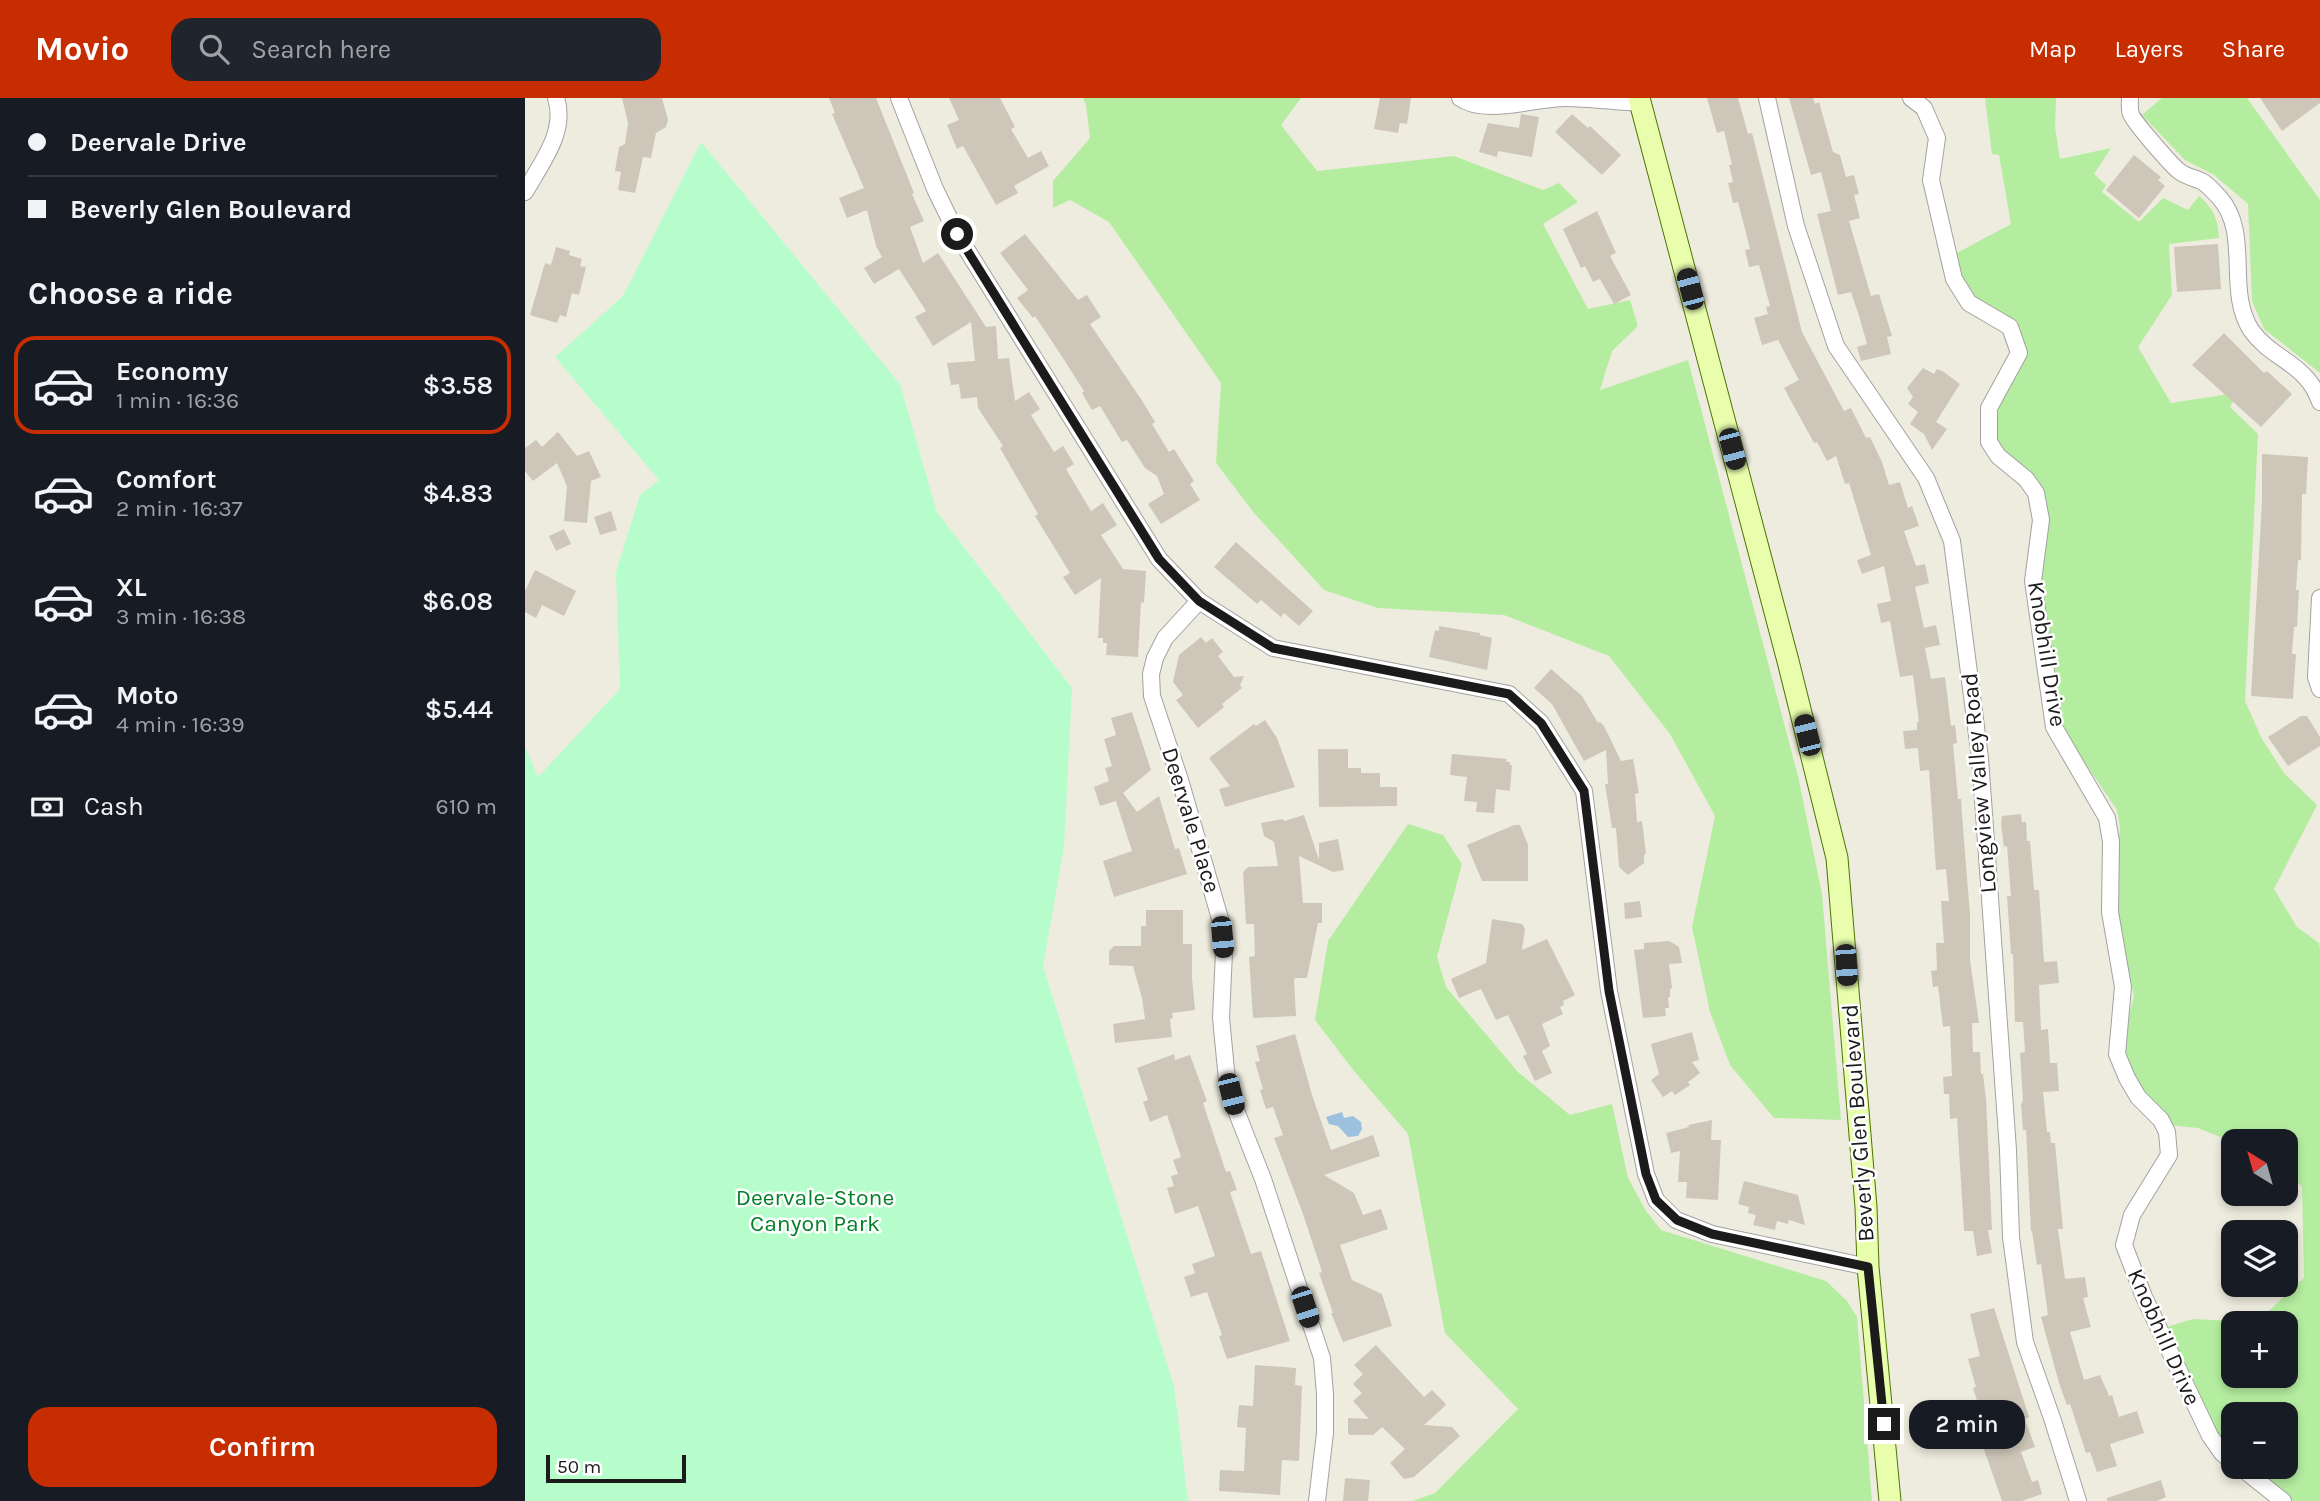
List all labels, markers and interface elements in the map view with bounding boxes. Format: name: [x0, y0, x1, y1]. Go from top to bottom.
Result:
search box: [171, 18, 661, 81]
text: Movio: [35, 30, 129, 68]
icon: search: [195, 30, 233, 68]
text: Search here: [251, 34, 391, 65]
text: Map: [2029, 35, 2077, 63]
text: Layers: [2115, 35, 2184, 63]
text: Share: [2222, 35, 2285, 63]
text: Deervale Drive: [70, 127, 246, 158]
text: Beverly Glen Boulevard: [70, 194, 352, 225]
route start: [941, 218, 973, 250]
car: [1675, 266, 1706, 312]
text: Choose a ride: [28, 275, 233, 312]
icon: car: [32, 354, 95, 417]
text: Economy: [116, 356, 228, 387]
text: $3.58: [423, 370, 493, 401]
text: 1 min · 16:36: [116, 387, 239, 414]
car: [1717, 426, 1748, 472]
icon: car: [32, 462, 95, 525]
text: Comfort: [116, 464, 217, 495]
text: $4.83: [422, 478, 493, 509]
text: 2 min · 16:37: [116, 495, 243, 522]
icon: car: [32, 570, 95, 633]
text: XL: [116, 572, 147, 603]
street label: Knobhill Drive: [2022, 579, 2072, 729]
text: $6.08: [422, 586, 493, 617]
text: 3 min · 16:38: [116, 603, 246, 630]
street label: Longview Valley Road: [1956, 672, 2002, 894]
icon: car: [32, 678, 95, 741]
text: Moto: [116, 680, 178, 711]
text: $5.44: [425, 694, 493, 725]
text: 4 min · 16:39: [116, 711, 245, 738]
car: [1792, 712, 1823, 758]
street label: Deervale Place: [1156, 744, 1226, 896]
icon: cash: [28, 788, 66, 826]
text: Cash: [84, 791, 144, 822]
text: 610 m: [436, 793, 497, 820]
car: [1210, 915, 1235, 959]
car: [1835, 943, 1858, 987]
street label: Beverly Glen Boulevard: [1836, 1003, 1880, 1243]
car: [1216, 1071, 1247, 1117]
north arrow: [2221, 1129, 2298, 1206]
map controls: [2221, 1129, 2298, 1479]
park label: Deervale-Stone Canyon Park: [736, 1184, 894, 1237]
button: layers: [2221, 1220, 2298, 1297]
street label: Knobhill Drive: [2122, 1264, 2206, 1410]
car: [1289, 1284, 1322, 1330]
button: +: [2221, 1311, 2298, 1388]
callout: 2 min: [1909, 1400, 2024, 1448]
button: −: [2221, 1402, 2298, 1479]
button: Confirm: [28, 1407, 497, 1487]
route end: [1868, 1408, 1900, 1440]
text: 2 min: [1936, 1411, 1998, 1438]
scale bar: [546, 1452, 686, 1484]
text: 50 m: [557, 1456, 601, 1478]

